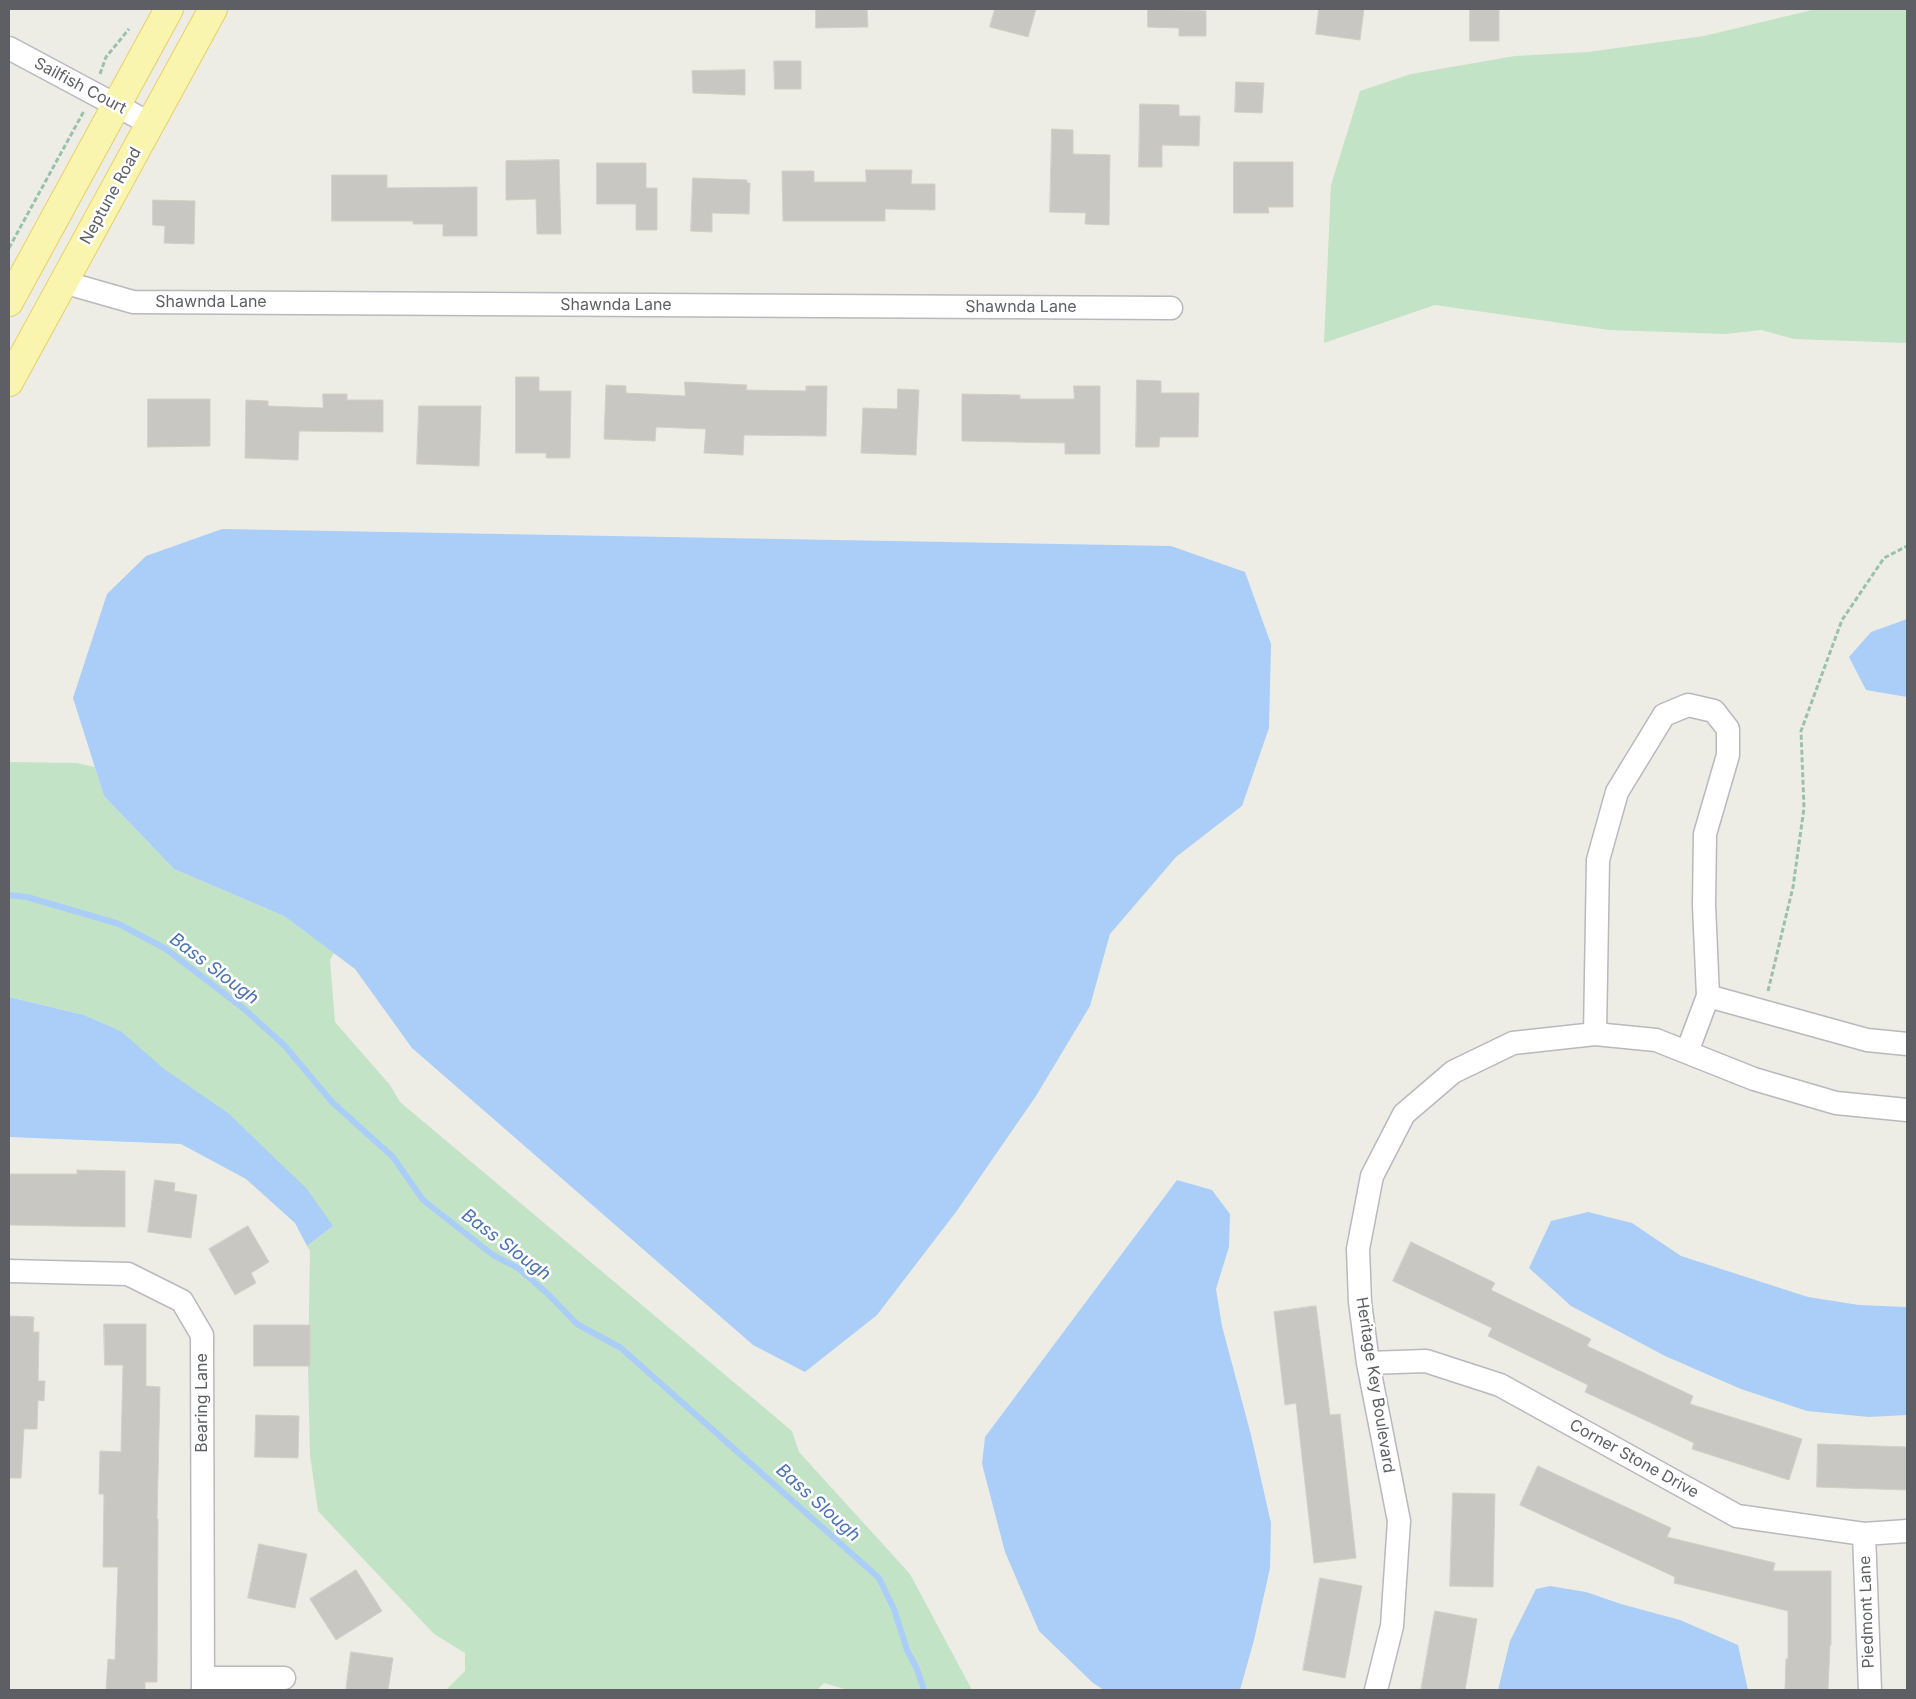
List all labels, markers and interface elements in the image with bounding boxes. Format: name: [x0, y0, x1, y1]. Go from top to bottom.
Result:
street label: Sailfish Court: [31, 54, 129, 118]
street label: Neptune Road: [76, 144, 146, 248]
street label: Shawnda Lane: [155, 292, 267, 312]
street label: Shawnda Lane: [560, 295, 672, 315]
street label: Shawnda Lane: [965, 297, 1077, 317]
water label: Bass Slough: [165, 929, 263, 1009]
water label: Bass Slough: [457, 1205, 555, 1285]
street label: Heritage Key Boulevard: [1352, 1296, 1398, 1474]
street label: Bearing Lane: [192, 1353, 212, 1453]
street label: Corner Stone Drive: [1566, 1416, 1702, 1502]
water label: Bass Slough: [771, 1460, 865, 1546]
street label: Piedmont Lane: [1855, 1555, 1879, 1669]

